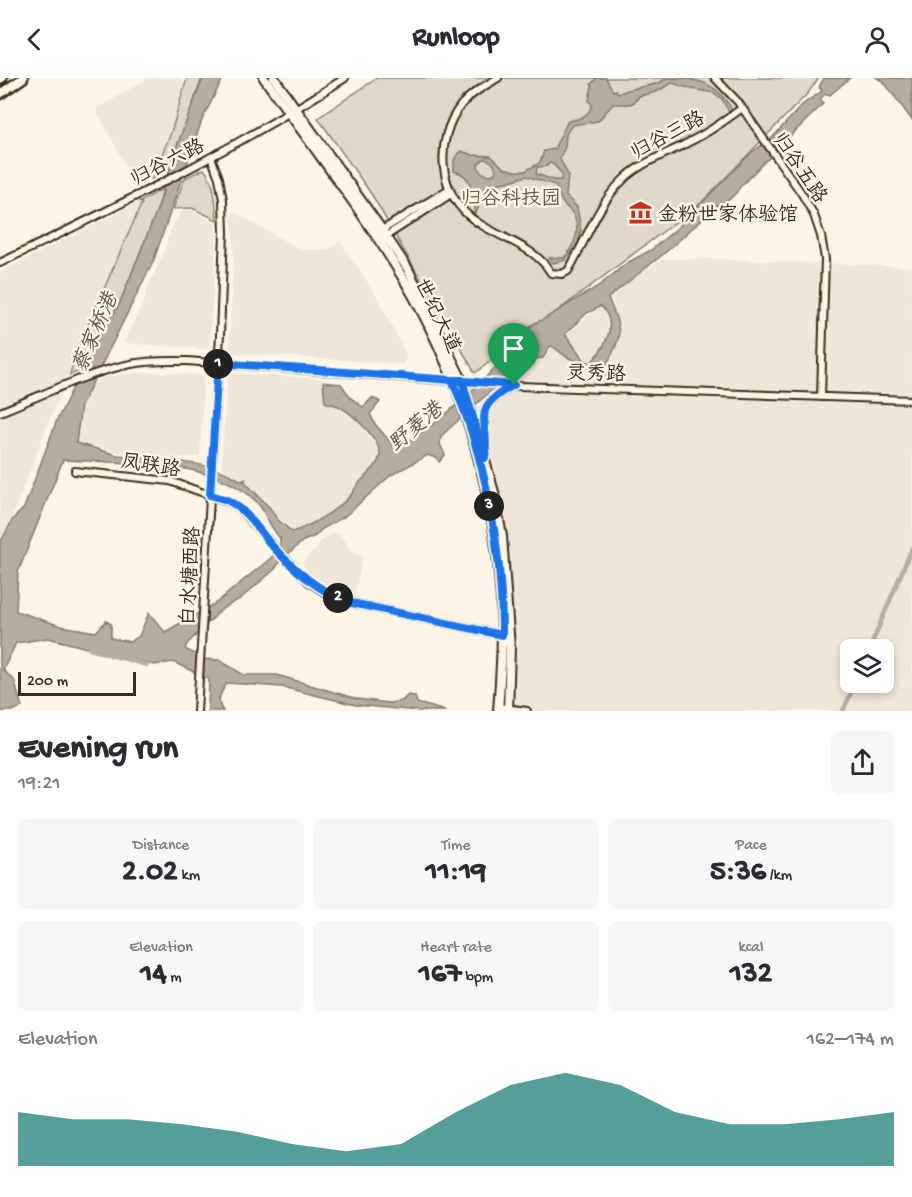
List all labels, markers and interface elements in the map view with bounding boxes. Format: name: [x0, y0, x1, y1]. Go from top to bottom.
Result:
icon: back: [18, 23, 51, 56]
text: Runloop: [413, 23, 499, 55]
icon: person: [861, 23, 894, 56]
street label: 归谷三路: [627, 106, 710, 166]
street label: 归谷五路: [766, 128, 832, 209]
street label: 归谷六路: [127, 133, 210, 193]
park label: 归谷科技园: [461, 187, 561, 212]
museum icon: 金粉世家体验馆: [627, 200, 653, 226]
place label: 金粉世家体验馆: [658, 203, 798, 228]
street label: 世纪大道: [408, 275, 466, 358]
water label: 蔡家桥港: [67, 287, 126, 377]
pin: [488, 323, 539, 385]
icon: arrive: [497, 332, 530, 365]
pin: 1: [203, 349, 233, 379]
text: 1: [215, 354, 221, 373]
street label: 灵秀路: [565, 361, 627, 388]
water label: 野菱港: [384, 396, 451, 459]
street label: 凤联路: [119, 449, 183, 484]
pin: 3: [474, 491, 504, 521]
text: 3: [485, 496, 493, 515]
street label: 白水塘西路: [176, 525, 207, 627]
pin: 2: [323, 583, 353, 613]
text: 2: [334, 588, 342, 607]
map controls: [840, 639, 894, 693]
button: layers: [840, 639, 894, 693]
scale bar: [18, 669, 136, 696]
text: 200 m: [27, 673, 68, 692]
text: Evening run: [18, 731, 178, 769]
button: share: [831, 731, 894, 794]
text: 19:21: [18, 773, 60, 796]
text: Distance: [133, 837, 189, 856]
text: Time: [441, 837, 471, 856]
text: Pace: [735, 837, 767, 856]
text: 2.02: [122, 856, 178, 891]
text: 11:19: [426, 856, 486, 891]
text: 5:36: [710, 856, 766, 891]
text: km: [178, 867, 200, 886]
text: /km: [766, 867, 792, 886]
text: Elevation: [129, 939, 193, 958]
text: Heart rate: [420, 939, 492, 958]
text: kcal: [739, 939, 763, 958]
text: 14: [140, 958, 167, 993]
text: 167: [419, 958, 462, 993]
text: 132: [730, 958, 772, 993]
text: m: [167, 969, 182, 988]
text: bpm: [462, 969, 493, 988]
text: Elevation: [18, 1029, 98, 1052]
text: 162–174 m: [807, 1029, 894, 1052]

